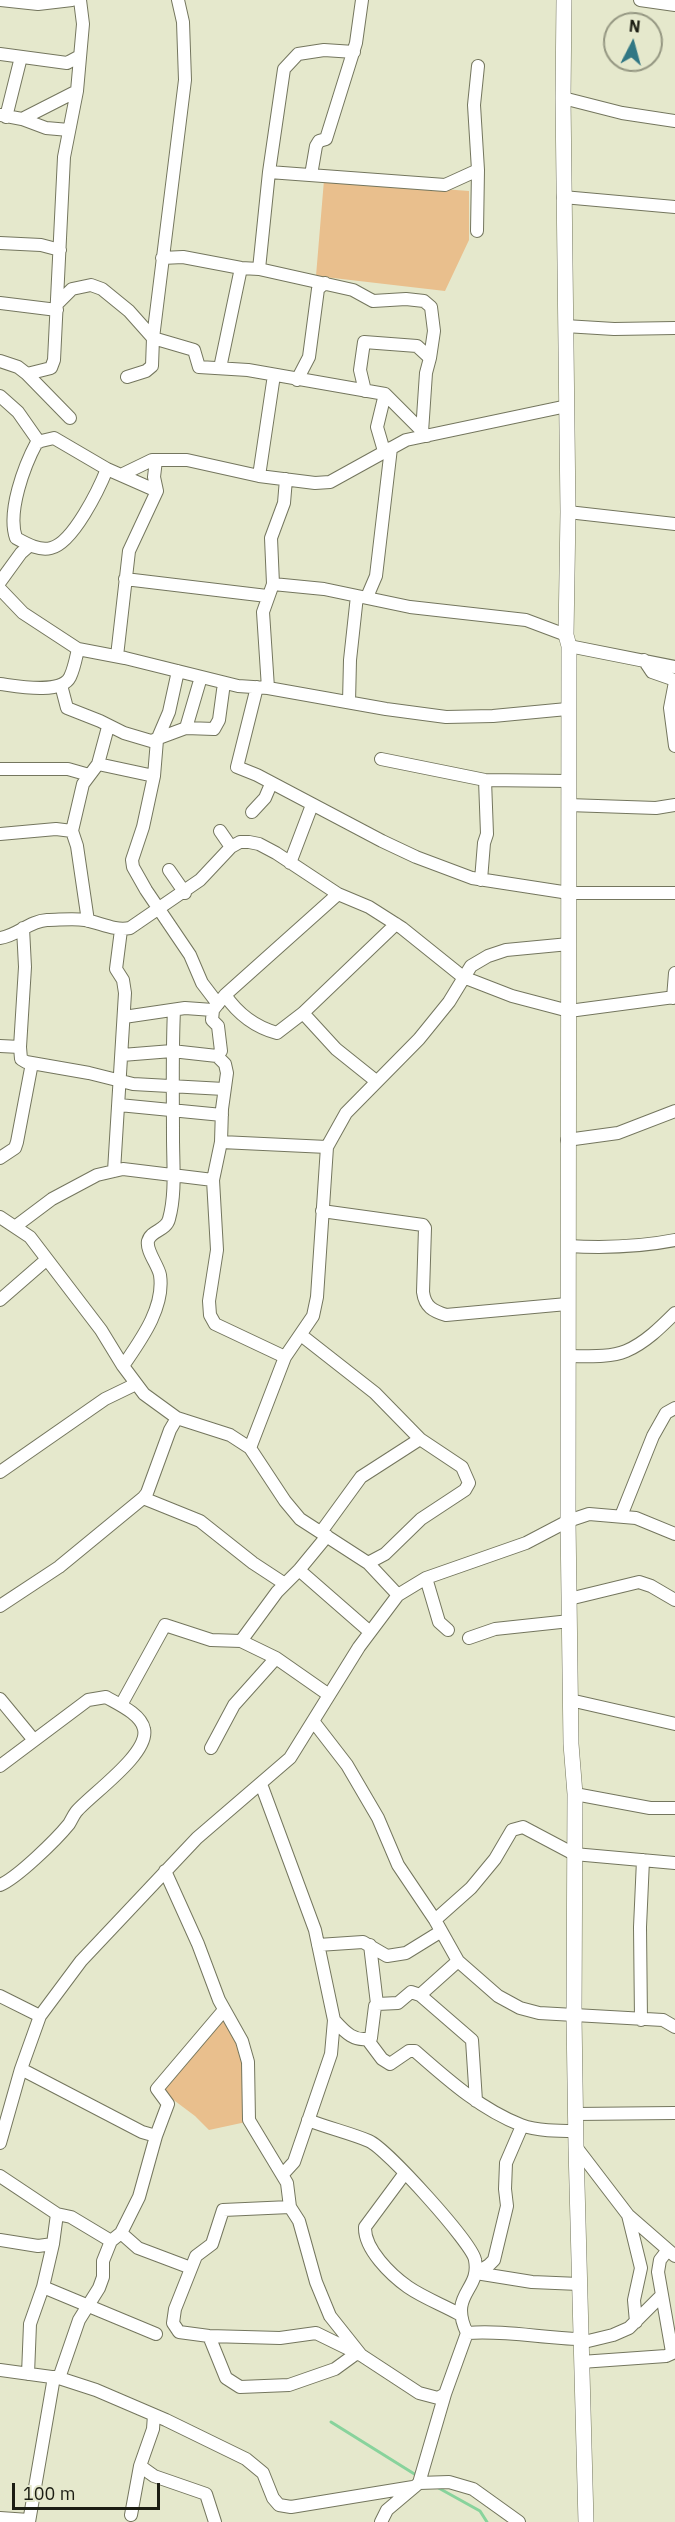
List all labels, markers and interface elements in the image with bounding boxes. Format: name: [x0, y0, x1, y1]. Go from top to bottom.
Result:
north arrow: [603, 12, 663, 72]
text: N: [628, 16, 641, 37]
scale bar: [15, 2471, 164, 2509]
text: 100 m: [23, 2482, 75, 2505]

